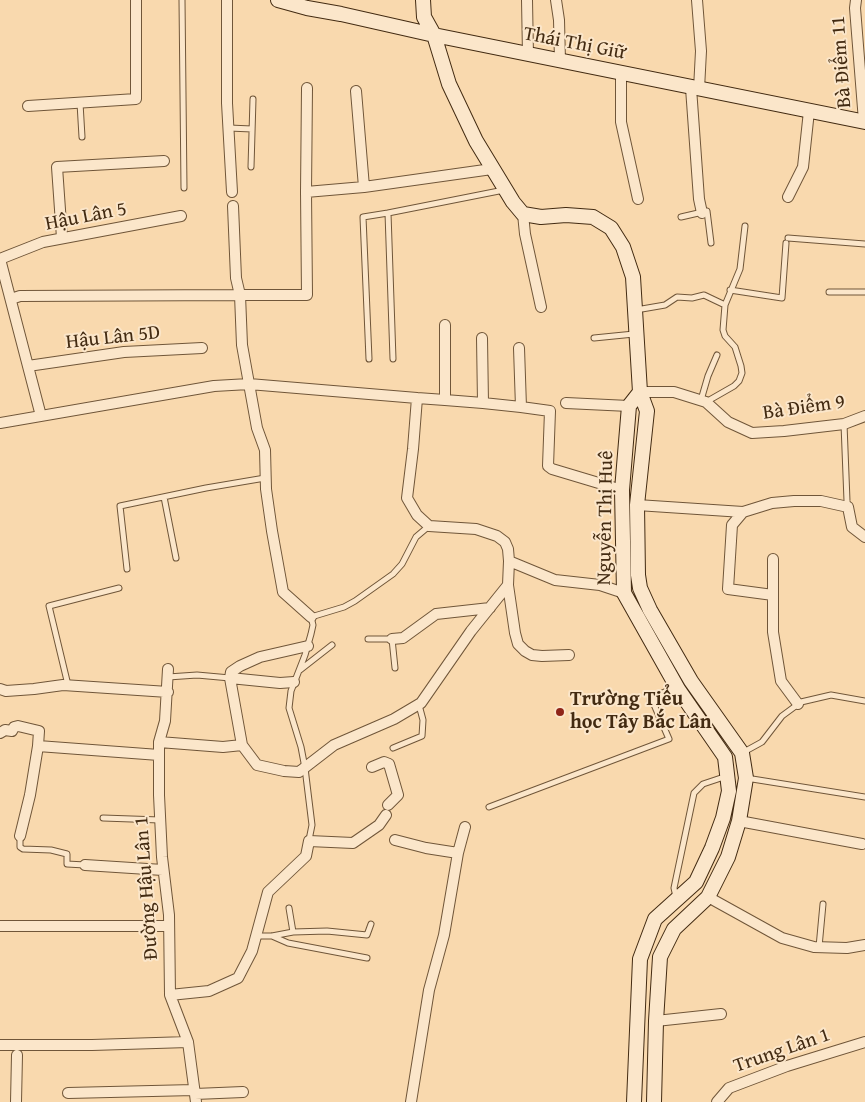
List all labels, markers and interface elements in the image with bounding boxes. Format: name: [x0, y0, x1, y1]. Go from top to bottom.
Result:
street label: Bà Điểm 11: [827, 15, 857, 109]
street label: Thái Thị Giữ: [521, 22, 629, 66]
street label: Hậu Lân 5: [43, 197, 129, 237]
street label: Hậu Lân 5D: [65, 321, 161, 355]
street label: Bà Điểm 9: [761, 390, 847, 426]
street label: Nguyễn Thị Huê: [593, 450, 619, 586]
place label: Trường Tiểu học Tây Bắc Lân: [570, 688, 712, 735]
marker: Trường Tiểu học Tây Bắc Lân: [554, 706, 566, 718]
street label: Đường Hậu Lân 1: [130, 815, 164, 961]
street label: Trung Lân 1: [731, 1023, 833, 1079]

